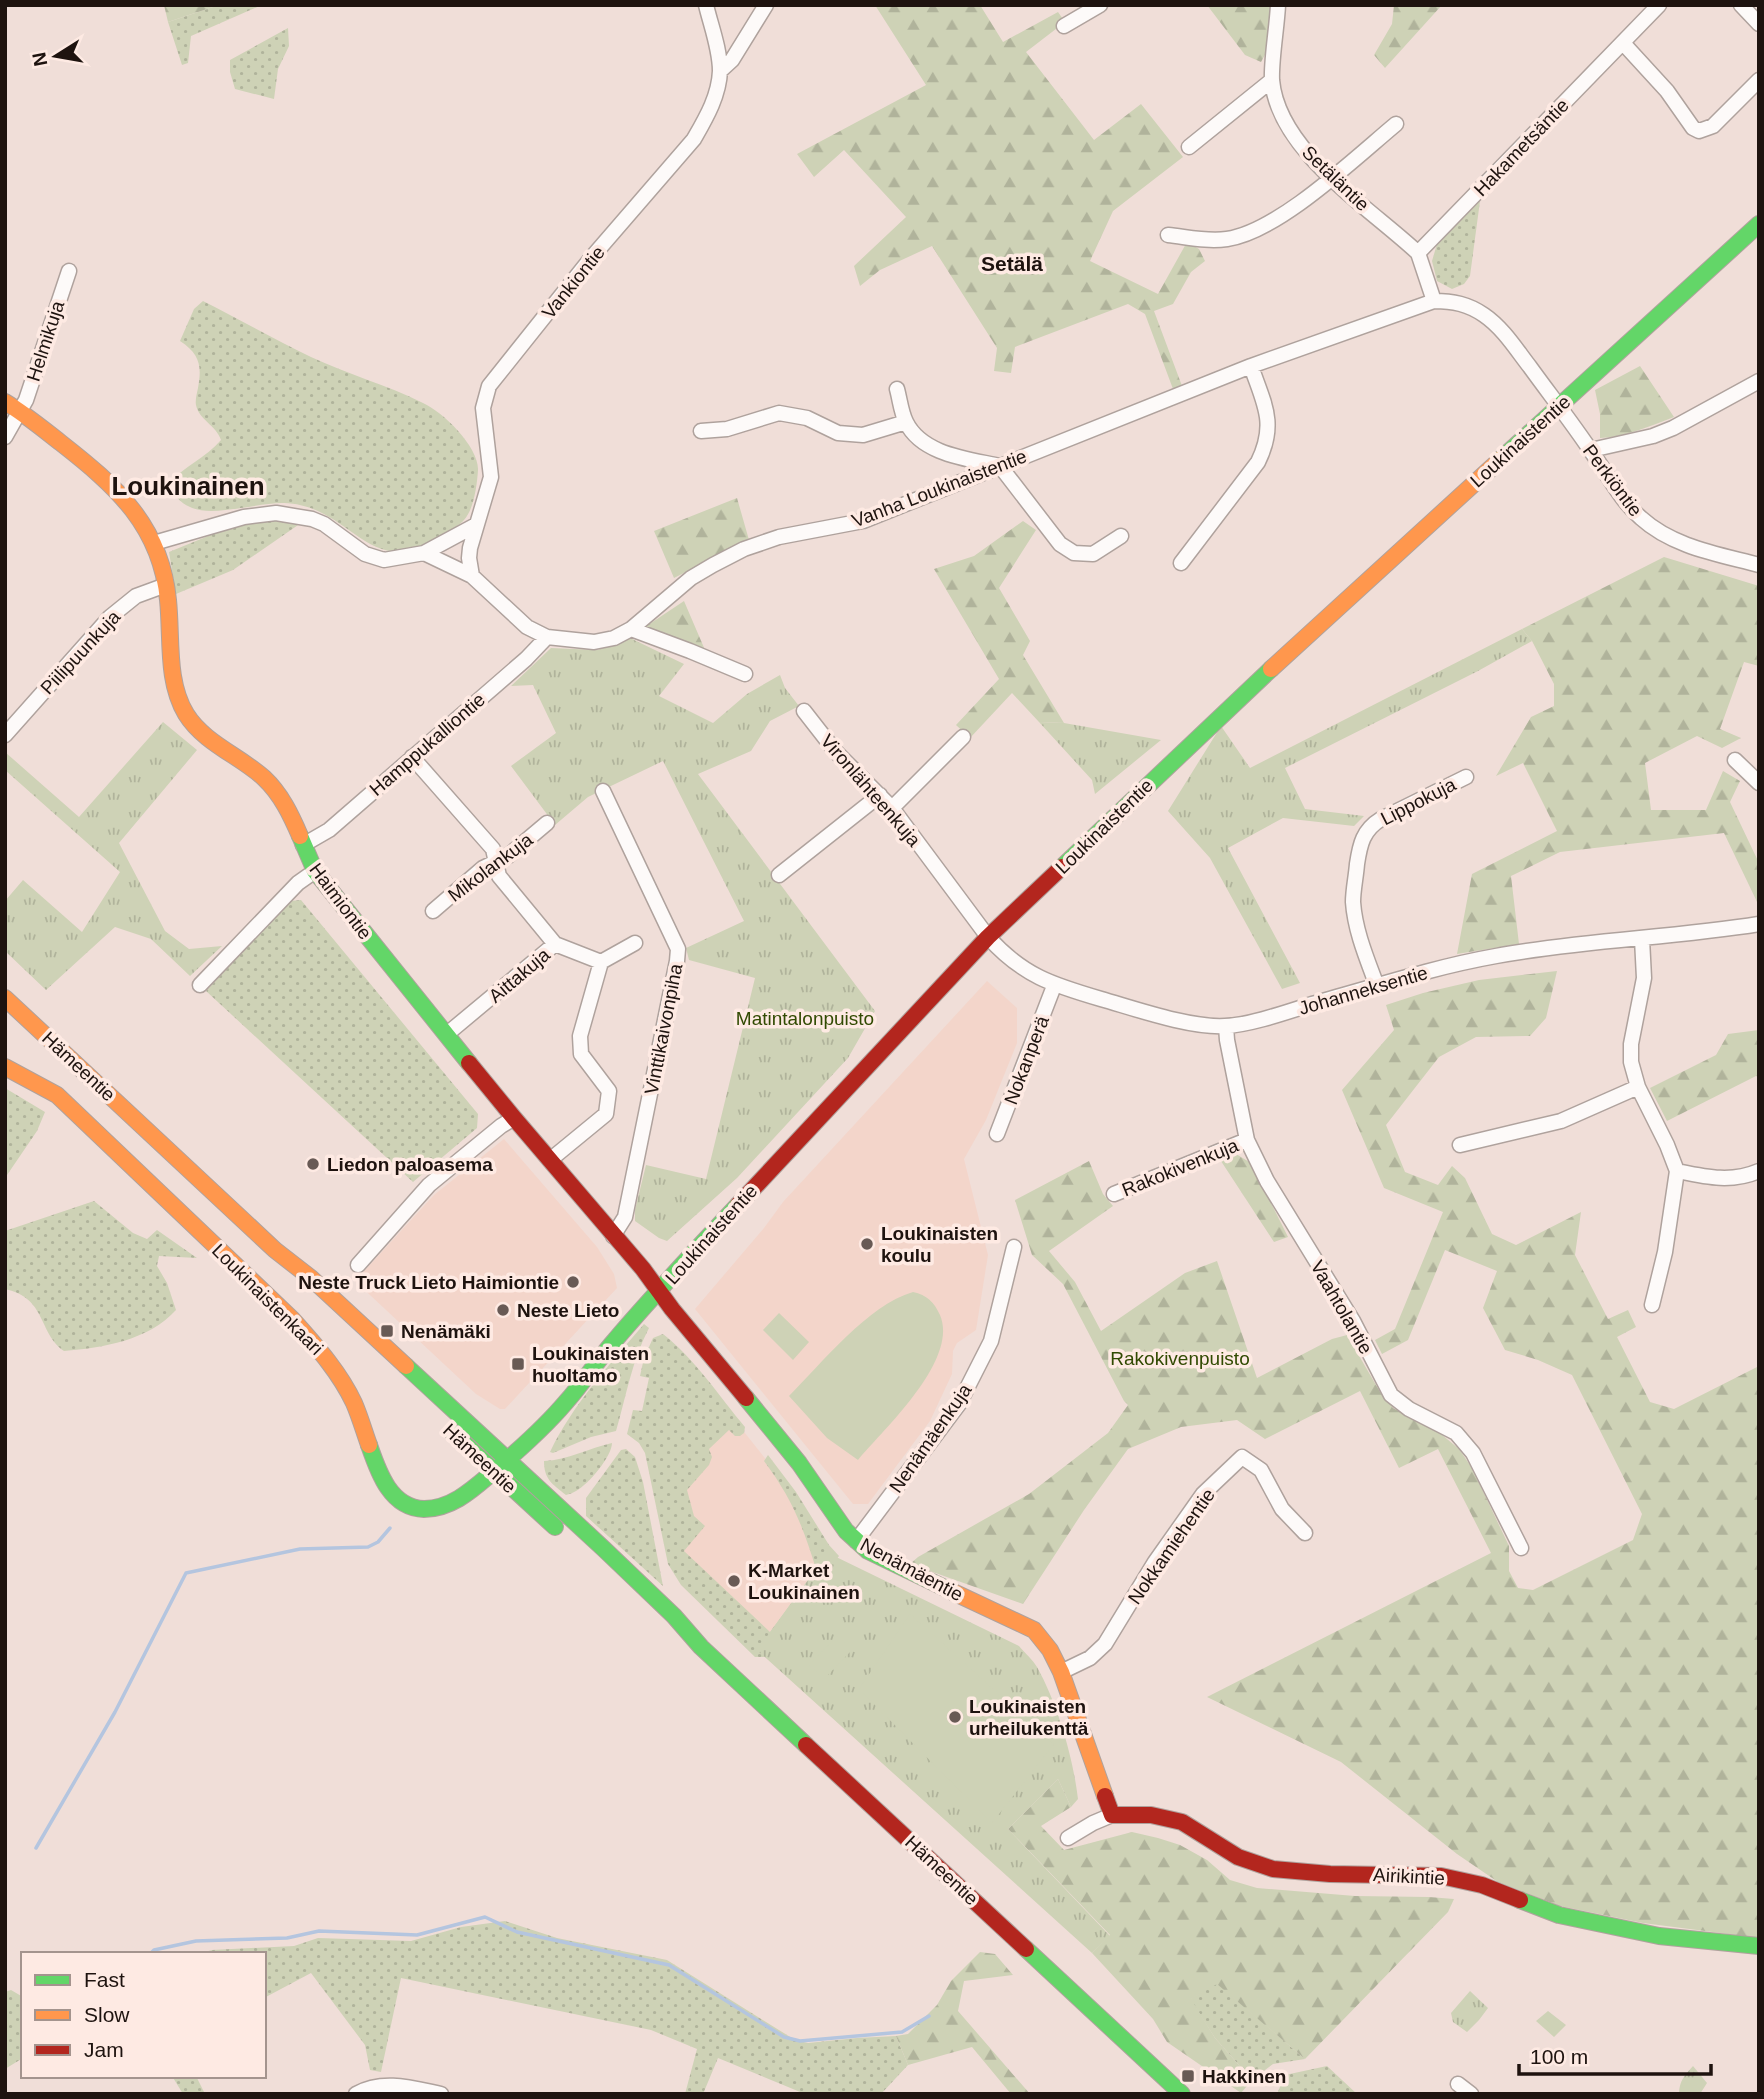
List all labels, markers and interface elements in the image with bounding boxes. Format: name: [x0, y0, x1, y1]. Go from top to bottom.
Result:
north arrow: [21, 21, 91, 91]
text: N: [28, 50, 51, 68]
street label: Hakametsäntie: [1470, 94, 1573, 200]
street label: Setäläntie: [1298, 141, 1373, 215]
street label: Vankiontie: [538, 242, 609, 323]
district label: Setälä: [981, 252, 1043, 275]
street label: Helmikuja: [23, 298, 68, 384]
street label: Loukinaistentie: [1466, 391, 1574, 492]
street label: Perkiöntie: [1579, 440, 1646, 520]
street label: Vanha Loukinaistentie: [849, 445, 1030, 532]
district label: Loukinainen: [111, 471, 265, 501]
street label: Piilipuunkuja: [36, 606, 125, 699]
street label: Hamppukalliontie: [365, 689, 489, 800]
street label: Vironlähteenkuja: [816, 730, 925, 851]
street label: Lippokuja: [1377, 773, 1460, 829]
street label: Loukinaistentie: [1051, 775, 1157, 878]
street label: Mikolankuja: [444, 829, 537, 906]
street label: Haimiontie: [305, 859, 376, 943]
street label: Aittakuja: [485, 944, 554, 1007]
street label: Vinttikaivonpiha: [641, 962, 687, 1096]
street label: Johanneksentie: [1296, 962, 1430, 1019]
park label: Matintalonpuisto: [736, 1008, 874, 1029]
street label: Nokanperä: [1000, 1013, 1053, 1107]
street label: Hämeentie: [38, 1027, 119, 1105]
street label: Rakokivenkuja: [1119, 1134, 1242, 1200]
place label: Liedon paloasema: [327, 1154, 493, 1175]
marker: Liedon paloasema: [305, 1156, 321, 1172]
street label: Loukinaistentie: [661, 1180, 762, 1288]
place label: Loukinaisten koulu: [881, 1223, 998, 1266]
marker: Loukinaisten koulu: [859, 1236, 875, 1252]
street label: Loukinaistenkaari: [208, 1240, 327, 1359]
street label: Vaahtolantie: [1306, 1257, 1377, 1358]
place label: Neste Truck Lieto Haimiontie: [298, 1272, 559, 1293]
marker: Neste Truck Lieto Haimiontie: [565, 1274, 581, 1290]
place label: Neste Lieto: [517, 1300, 619, 1321]
marker: Neste Lieto: [495, 1302, 511, 1318]
place label: Nenämäki: [401, 1321, 491, 1342]
marker: Nenämäki: [379, 1323, 395, 1339]
place label: Loukinaisten huoltamo: [532, 1343, 649, 1386]
park label: Rakokivenpuisto: [1110, 1348, 1250, 1369]
marker: Loukinaisten huoltamo: [510, 1356, 526, 1372]
street label: Nenämäenkuja: [885, 1380, 976, 1497]
street label: Hämeentie: [439, 1419, 520, 1497]
street label: Nokkamiehentie: [1124, 1484, 1219, 1608]
street label: Nenämäentie: [857, 1534, 967, 1605]
place label: K-Market Loukinainen: [748, 1560, 860, 1603]
marker: K-Market Loukinainen: [726, 1573, 742, 1589]
place label: Loukinaisten urheilukenttä: [969, 1696, 1089, 1739]
marker: Loukinaisten urheilukenttä: [947, 1709, 963, 1725]
street label: Hämeentie: [901, 1831, 982, 1909]
street label: Airikintie: [1373, 1864, 1445, 1889]
legend: [21, 1952, 266, 2078]
text: Fast: [84, 1968, 125, 1991]
text: Slow: [84, 2003, 130, 2026]
scale bar: [1519, 2032, 1712, 2076]
text: Jam: [84, 2038, 124, 2061]
text: 100 m: [1530, 2045, 1588, 2068]
place label: Hakkinen: [1202, 2066, 1286, 2087]
marker: Hakkinen: [1180, 2068, 1196, 2084]

